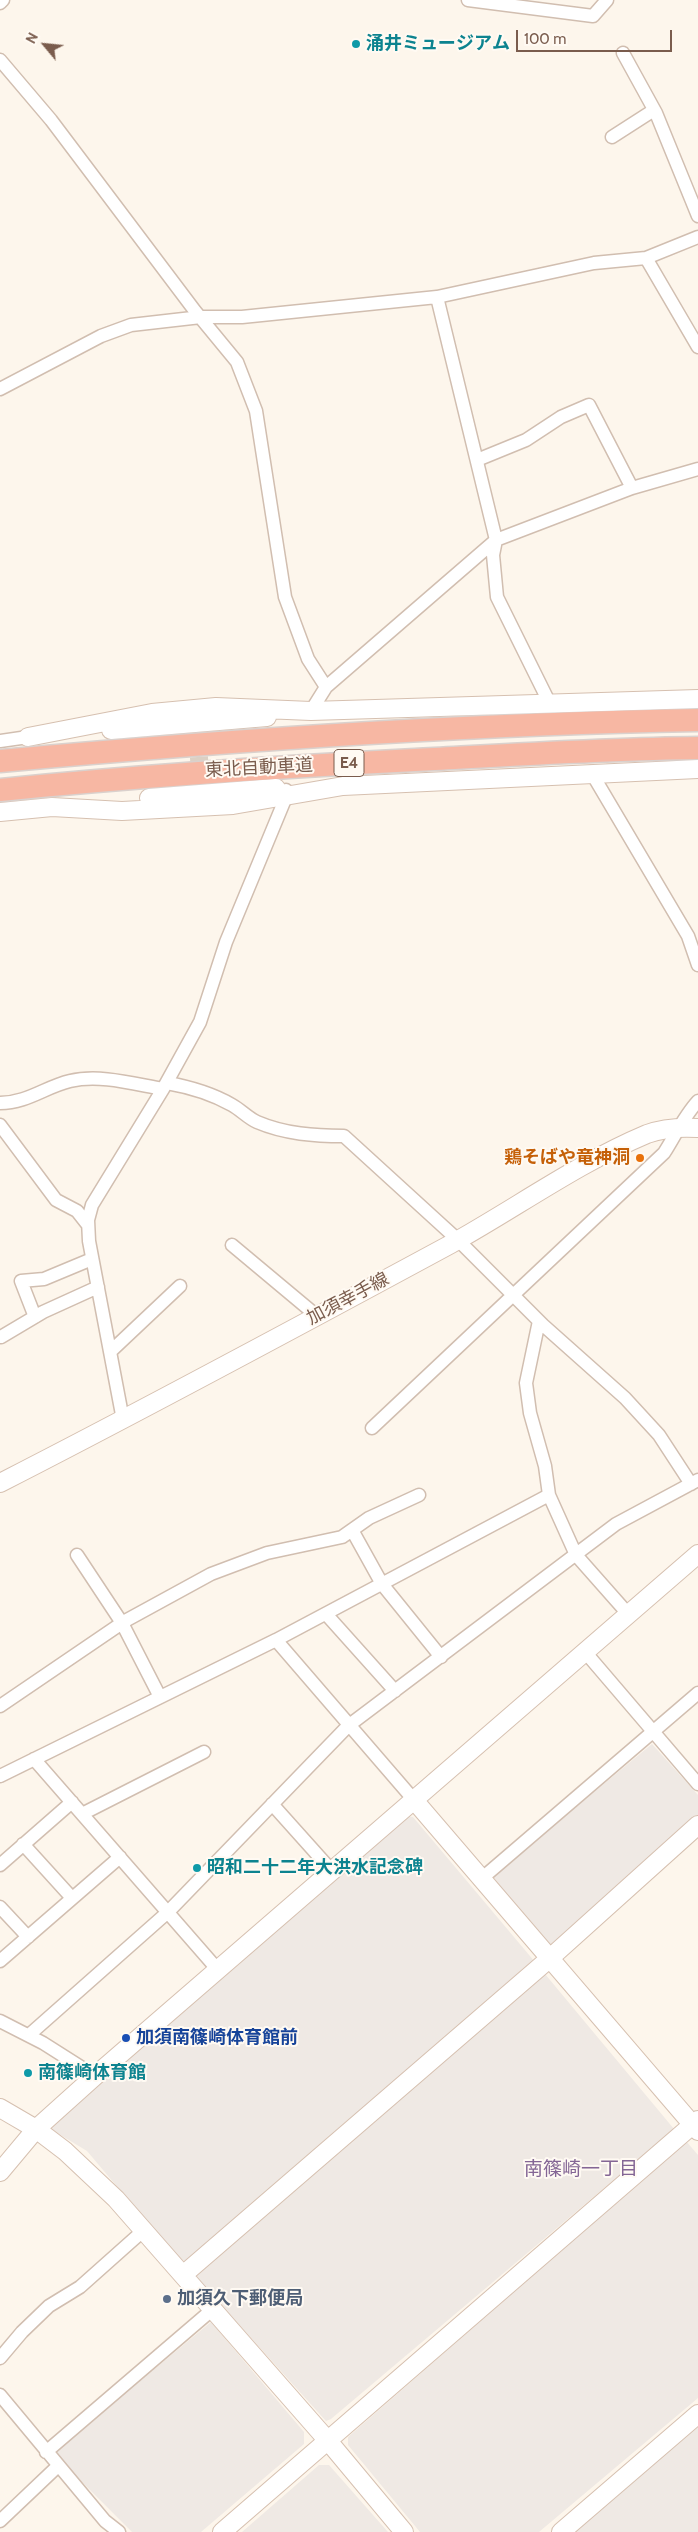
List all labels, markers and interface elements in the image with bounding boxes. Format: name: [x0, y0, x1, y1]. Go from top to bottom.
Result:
north arrow: [20, 20, 70, 70]
scale bar: [518, 20, 674, 52]
text: N: [21, 29, 42, 47]
text: 100 m: [524, 30, 566, 48]
place label: 涌井ミュージアム: [366, 33, 510, 55]
marker: 涌井ミュージアム: [350, 38, 362, 50]
road number: E4: [334, 750, 364, 776]
street label: 東北自動車道: [205, 754, 313, 782]
place label: 鶏そばや竜神洞: [504, 1147, 630, 1169]
marker: 鶏そばや竜神洞: [634, 1152, 646, 1164]
street label: 加須幸手線: [303, 1268, 393, 1330]
place label: 昭和二十二年大洪水記念碑: [207, 1857, 423, 1879]
marker: 昭和二十二年大洪水記念碑: [191, 1862, 203, 1874]
place label: 加須南篠崎体育館前: [136, 2027, 298, 2049]
marker: 加須南篠崎体育館前: [120, 2032, 132, 2044]
place label: 南篠崎体育館: [38, 2062, 146, 2084]
marker: 南篠崎体育館: [22, 2067, 34, 2079]
district label: 南篠崎一丁目: [524, 2158, 638, 2180]
place label: 加須久下郵便局: [177, 2288, 303, 2310]
marker: 加須久下郵便局: [161, 2293, 173, 2305]

